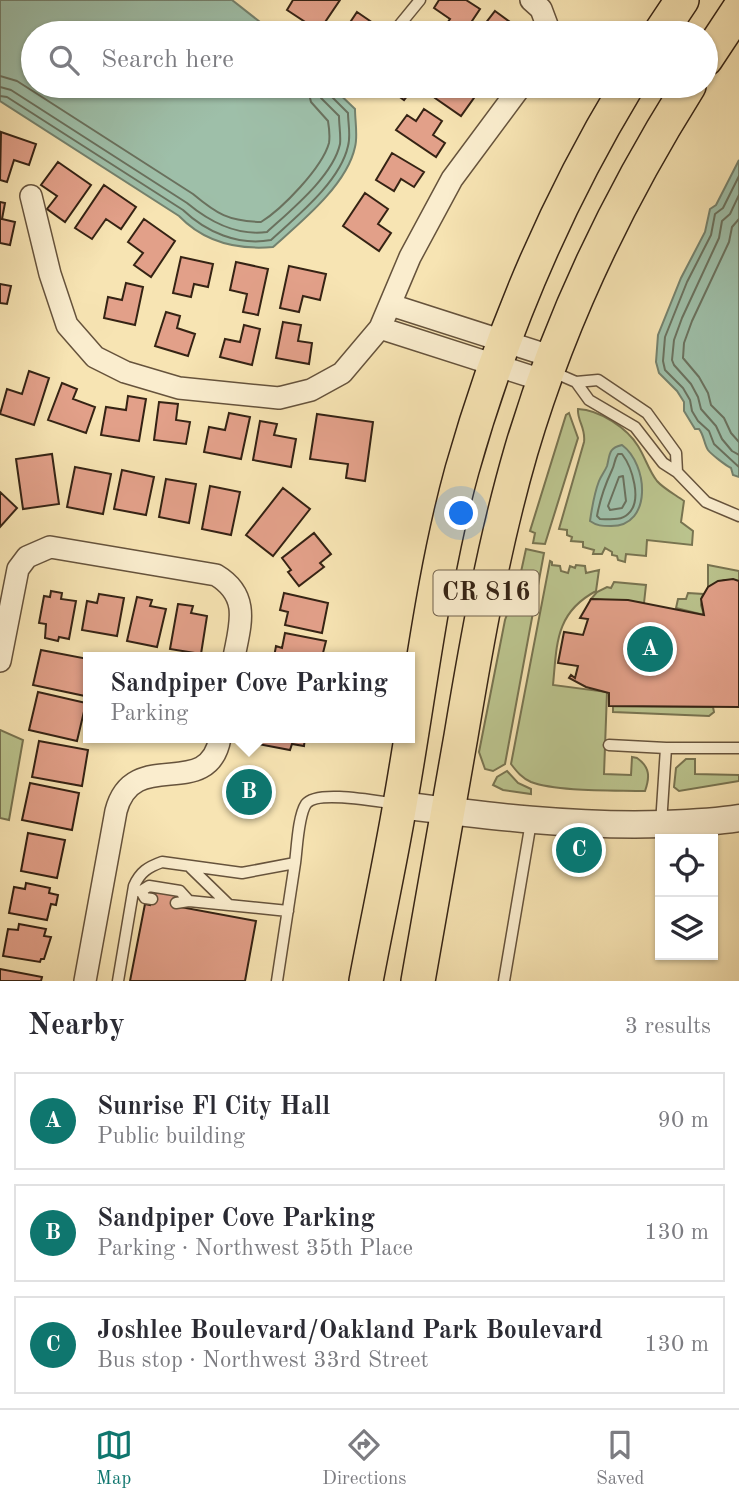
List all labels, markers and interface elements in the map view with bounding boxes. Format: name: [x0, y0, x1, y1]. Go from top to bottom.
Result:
search box: [21, 21, 718, 98]
icon: search: [45, 41, 83, 79]
text: Search here: [101, 47, 234, 73]
your location: [444, 496, 478, 530]
road number: CR 816: [434, 570, 538, 615]
pin: A: [627, 623, 673, 675]
popup: [83, 652, 415, 743]
text: Sandpiper Cove Parking: [110, 671, 388, 697]
text: Parking: [110, 702, 189, 725]
pin: B: [226, 766, 272, 818]
pin: C: [556, 824, 602, 876]
map controls: [655, 834, 718, 960]
button: locate: [655, 834, 718, 897]
button: layers: [655, 897, 718, 960]
text: Nearby: [28, 1011, 125, 1041]
text: 3 results: [625, 1015, 711, 1038]
text: Sunrise Fl City Hall: [97, 1094, 330, 1120]
text: A: [44, 1109, 62, 1132]
text: 90 m: [658, 1109, 709, 1132]
text: Public building: [97, 1125, 245, 1148]
text: Sandpiper Cove Parking: [97, 1206, 375, 1232]
text: B: [45, 1221, 61, 1244]
text: 130 m: [644, 1221, 709, 1244]
text: Parking · Northwest 35th Place: [97, 1237, 413, 1260]
text: Joshlee Boulevard/Oakland Park Boulevard: [97, 1318, 603, 1344]
text: C: [45, 1333, 61, 1356]
text: 130 m: [644, 1333, 709, 1356]
text: Bus stop · Northwest 33rd Street: [97, 1349, 429, 1372]
tab: Map: [95, 1426, 133, 1491]
tab: Directions: [322, 1426, 407, 1491]
tab: Saved: [596, 1426, 644, 1491]

